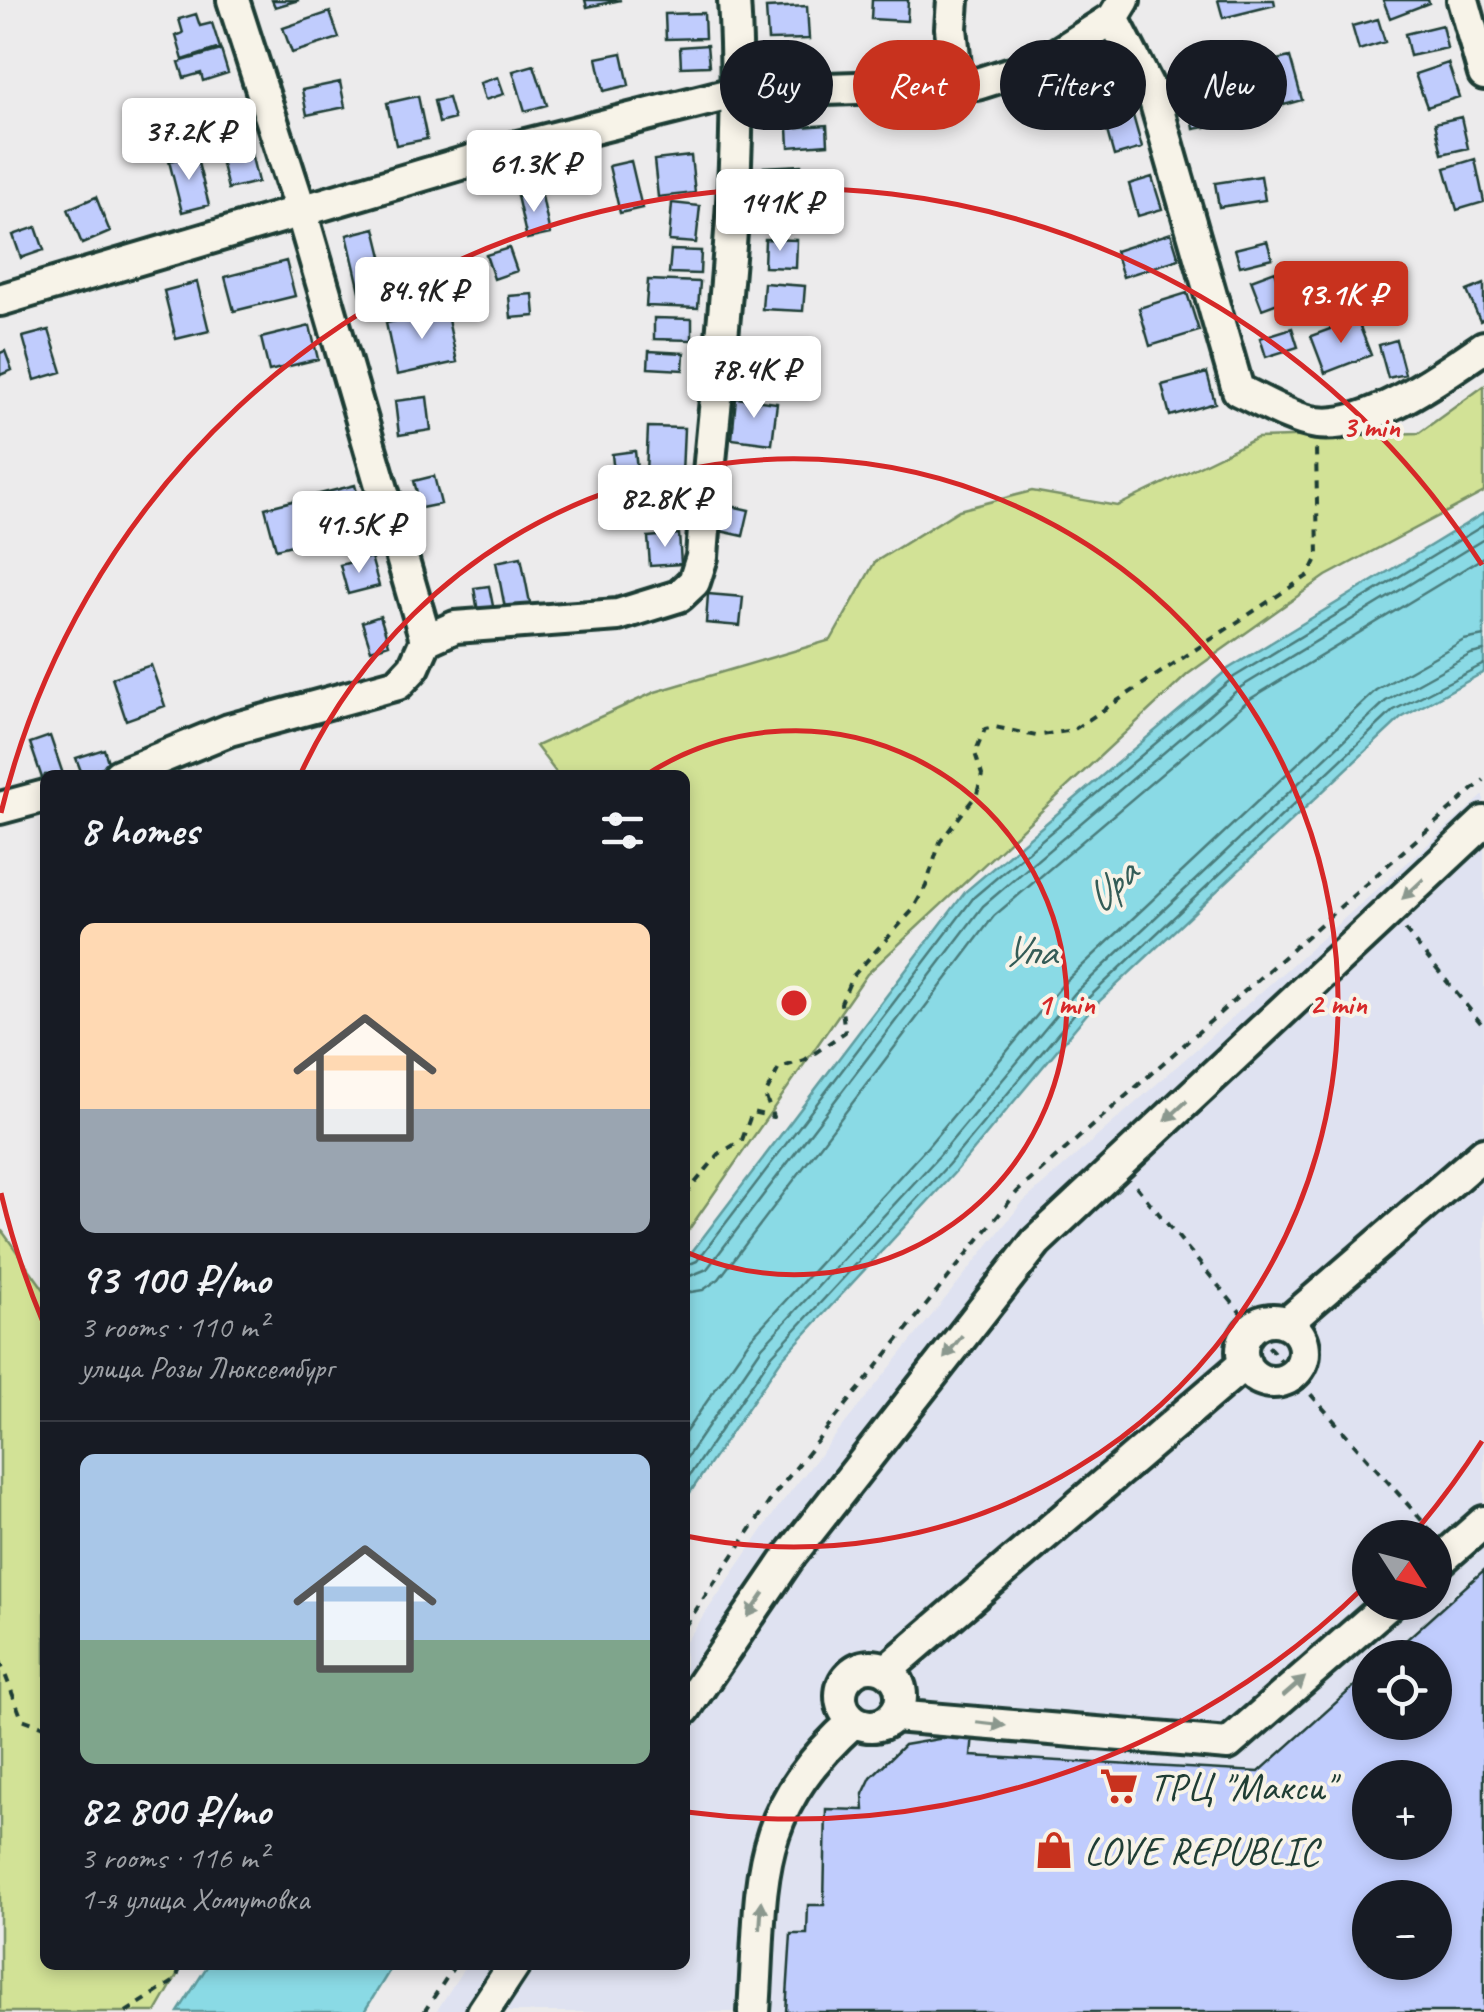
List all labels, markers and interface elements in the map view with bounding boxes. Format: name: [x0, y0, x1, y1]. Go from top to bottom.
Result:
chip: Buy: [720, 40, 833, 130]
chip: Rent: [853, 40, 980, 130]
chip: Filters: [1000, 40, 1146, 130]
chip: New: [1166, 40, 1287, 130]
pin: 37.2K ₽: [97, 98, 281, 183]
text: 37.2K ₽: [144, 110, 234, 151]
pin: 61.3K ₽: [442, 130, 626, 215]
text: 61.3K ₽: [489, 142, 579, 183]
pin: 141K ₽: [699, 169, 861, 254]
text: 141K ₽: [738, 181, 822, 222]
pin: 84.9K ₽: [330, 257, 514, 342]
pin: 93.1K ₽: [1249, 261, 1433, 346]
text: 84.9K ₽: [377, 269, 467, 310]
text: 93.1K ₽: [1296, 273, 1386, 314]
pin: 78.4K ₽: [662, 336, 846, 421]
text: 78.4K ₽: [709, 348, 799, 389]
text: 3 min: [1342, 408, 1401, 446]
pin: 82.8K ₽: [573, 465, 757, 550]
text: 82.8K ₽: [620, 477, 710, 518]
pin: 41.5K ₽: [267, 491, 451, 576]
text: 41.5K ₽: [314, 503, 404, 544]
icon: filters: [595, 803, 650, 858]
text: 8 homes: [80, 804, 199, 857]
water label: Upa: [1073, 845, 1152, 924]
one-way arrow: [1401, 877, 1425, 900]
water label: Упа: [1002, 925, 1060, 978]
centre of rings: [776, 985, 812, 1021]
text: 1 min: [1037, 985, 1096, 1023]
text: 2 min: [1309, 985, 1368, 1023]
icon: home: [275, 988, 455, 1168]
one-way arrow: [1164, 1099, 1188, 1122]
text: 93 100 ₽/mo: [80, 1253, 270, 1306]
text: 3 rooms · 110 m²: [80, 1306, 267, 1347]
one-way arrow: [944, 1334, 964, 1360]
text: улица Розы Люксембург: [80, 1347, 333, 1388]
icon: home: [275, 1519, 455, 1699]
north arrow: [1352, 1520, 1452, 1620]
map controls: [1352, 1520, 1452, 1980]
one-way arrow: [747, 1592, 766, 1618]
button: locate: [1352, 1640, 1452, 1740]
one-way arrow: [1281, 1676, 1306, 1698]
one-way arrow: [976, 1716, 1007, 1732]
button: +: [1352, 1760, 1452, 1860]
place label: ТРЦ "Макси": [1149, 1762, 1341, 1812]
supermarket icon: ТРЦ "Макси": [1098, 1765, 1140, 1807]
text: 82 800 ₽/mo: [80, 1784, 270, 1837]
place label: LOVE REPUBLIC: [1084, 1826, 1322, 1876]
shop icon: LOVE REPUBLIC: [1033, 1829, 1075, 1871]
text: 3 rooms · 116 m²: [80, 1837, 267, 1878]
text: 1-я улица Хомутовка: [80, 1878, 309, 1919]
button: −: [1352, 1880, 1452, 1980]
one-way arrow: [753, 1898, 769, 1930]

